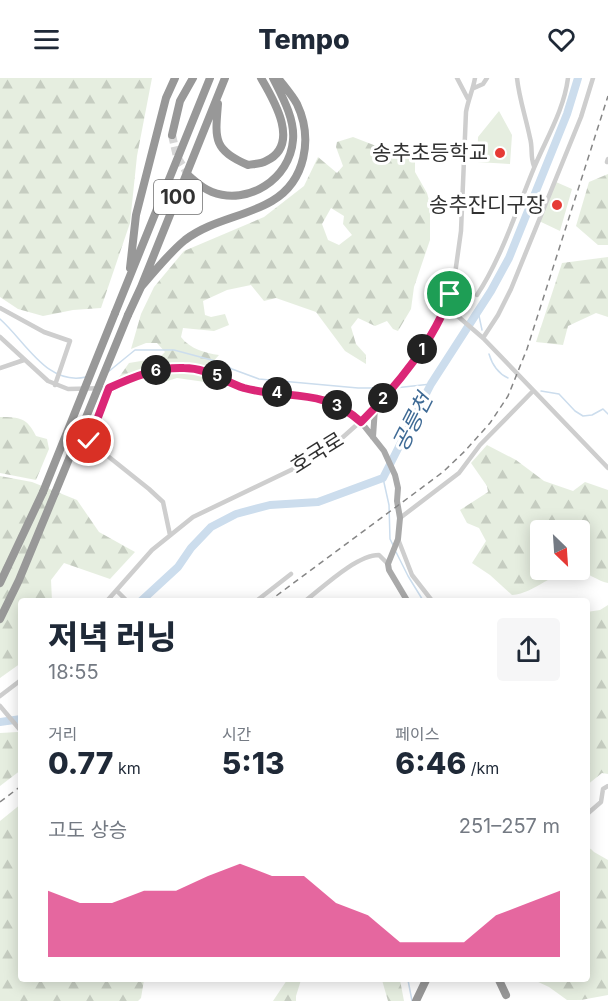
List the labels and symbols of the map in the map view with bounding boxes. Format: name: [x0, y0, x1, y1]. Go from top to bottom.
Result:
place label: 송추초등학교: [372, 140, 488, 165]
marker: 송추초등학교: [493, 146, 507, 160]
road number: 100: [154, 180, 202, 214]
place label: 송추잔디구장: [429, 192, 545, 217]
marker: 송추잔디구장: [550, 198, 564, 212]
pin: [424, 268, 475, 319]
pin: 1: [407, 334, 437, 364]
pin: 6: [141, 355, 171, 385]
pin: 5: [202, 360, 232, 390]
pin: 4: [262, 377, 292, 407]
pin: 2: [368, 383, 398, 413]
water label: 공릉천: [387, 387, 439, 455]
pin: 3: [322, 390, 352, 420]
pin: [63, 415, 114, 466]
street label: 호국로: [286, 427, 348, 479]
north arrow: [530, 520, 590, 580]

